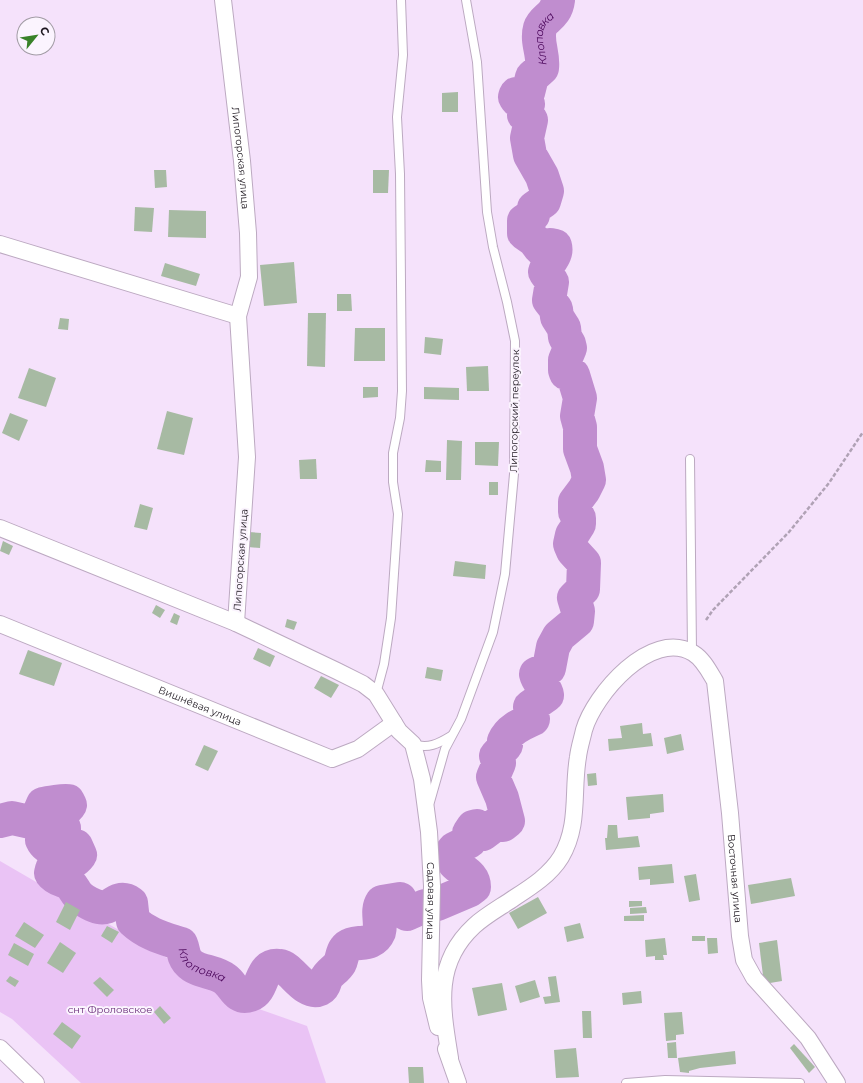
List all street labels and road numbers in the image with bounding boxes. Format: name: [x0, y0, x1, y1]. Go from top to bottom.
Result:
street label: Липогорская улица: [229, 106, 252, 210]
street label: Липогорский переулок: [507, 349, 522, 473]
street label: Липогорская улица: [230, 508, 251, 612]
street label: Вишнёвая улица: [156, 683, 243, 729]
street label: Восточная улица: [725, 834, 745, 923]
street label: Садовая улица: [424, 862, 438, 940]

